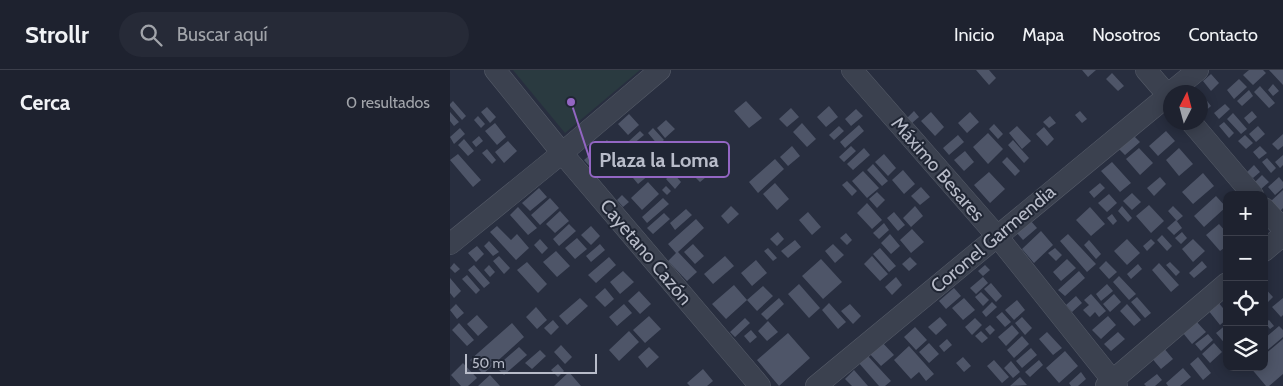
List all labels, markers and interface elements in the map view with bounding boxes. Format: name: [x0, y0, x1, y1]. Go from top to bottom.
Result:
search box: [119, 12, 469, 57]
text: Strollr: [25, 20, 89, 49]
icon: search: [137, 21, 165, 49]
text: Buscar aquí: [177, 23, 268, 46]
text: Inicio: [954, 24, 994, 46]
text: Mapa: [1022, 24, 1064, 46]
text: Nosotros: [1092, 24, 1161, 46]
text: Contacto: [1189, 24, 1258, 46]
north arrow: [1163, 85, 1208, 130]
text: Cerca: [20, 90, 70, 115]
text: 0 resultados: [346, 93, 430, 112]
street label: Máximo Besares: [887, 112, 989, 226]
callout: Plaza la Loma: [590, 142, 729, 177]
text: Plaza la Loma: [599, 148, 719, 172]
street label: Coronel Garmendia: [926, 180, 1060, 298]
map controls: [1223, 191, 1268, 371]
button: +: [1223, 191, 1268, 236]
street label: Cayetano Cazón: [595, 194, 697, 310]
button: −: [1223, 236, 1268, 281]
button: locate: [1223, 281, 1268, 326]
button: layers: [1223, 326, 1268, 371]
scale bar: [465, 351, 598, 374]
text: 50 m: [472, 354, 505, 372]

